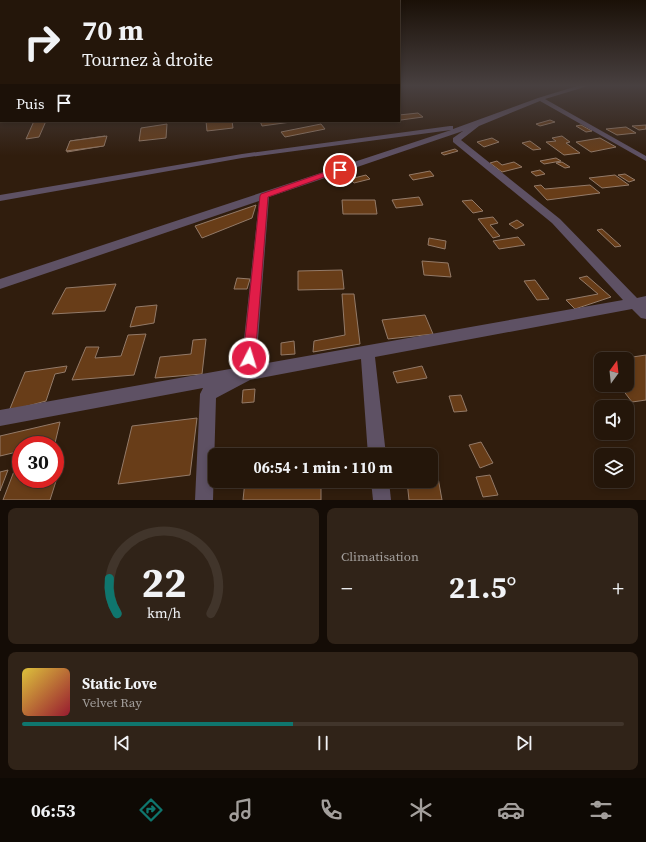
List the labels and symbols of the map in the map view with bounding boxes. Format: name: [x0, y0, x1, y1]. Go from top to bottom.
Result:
pin: [323, 153, 357, 187]
position arrow: [228, 337, 270, 379]
north arrow: [594, 352, 634, 392]
speed limit sign: 30: [12, 436, 64, 488]

